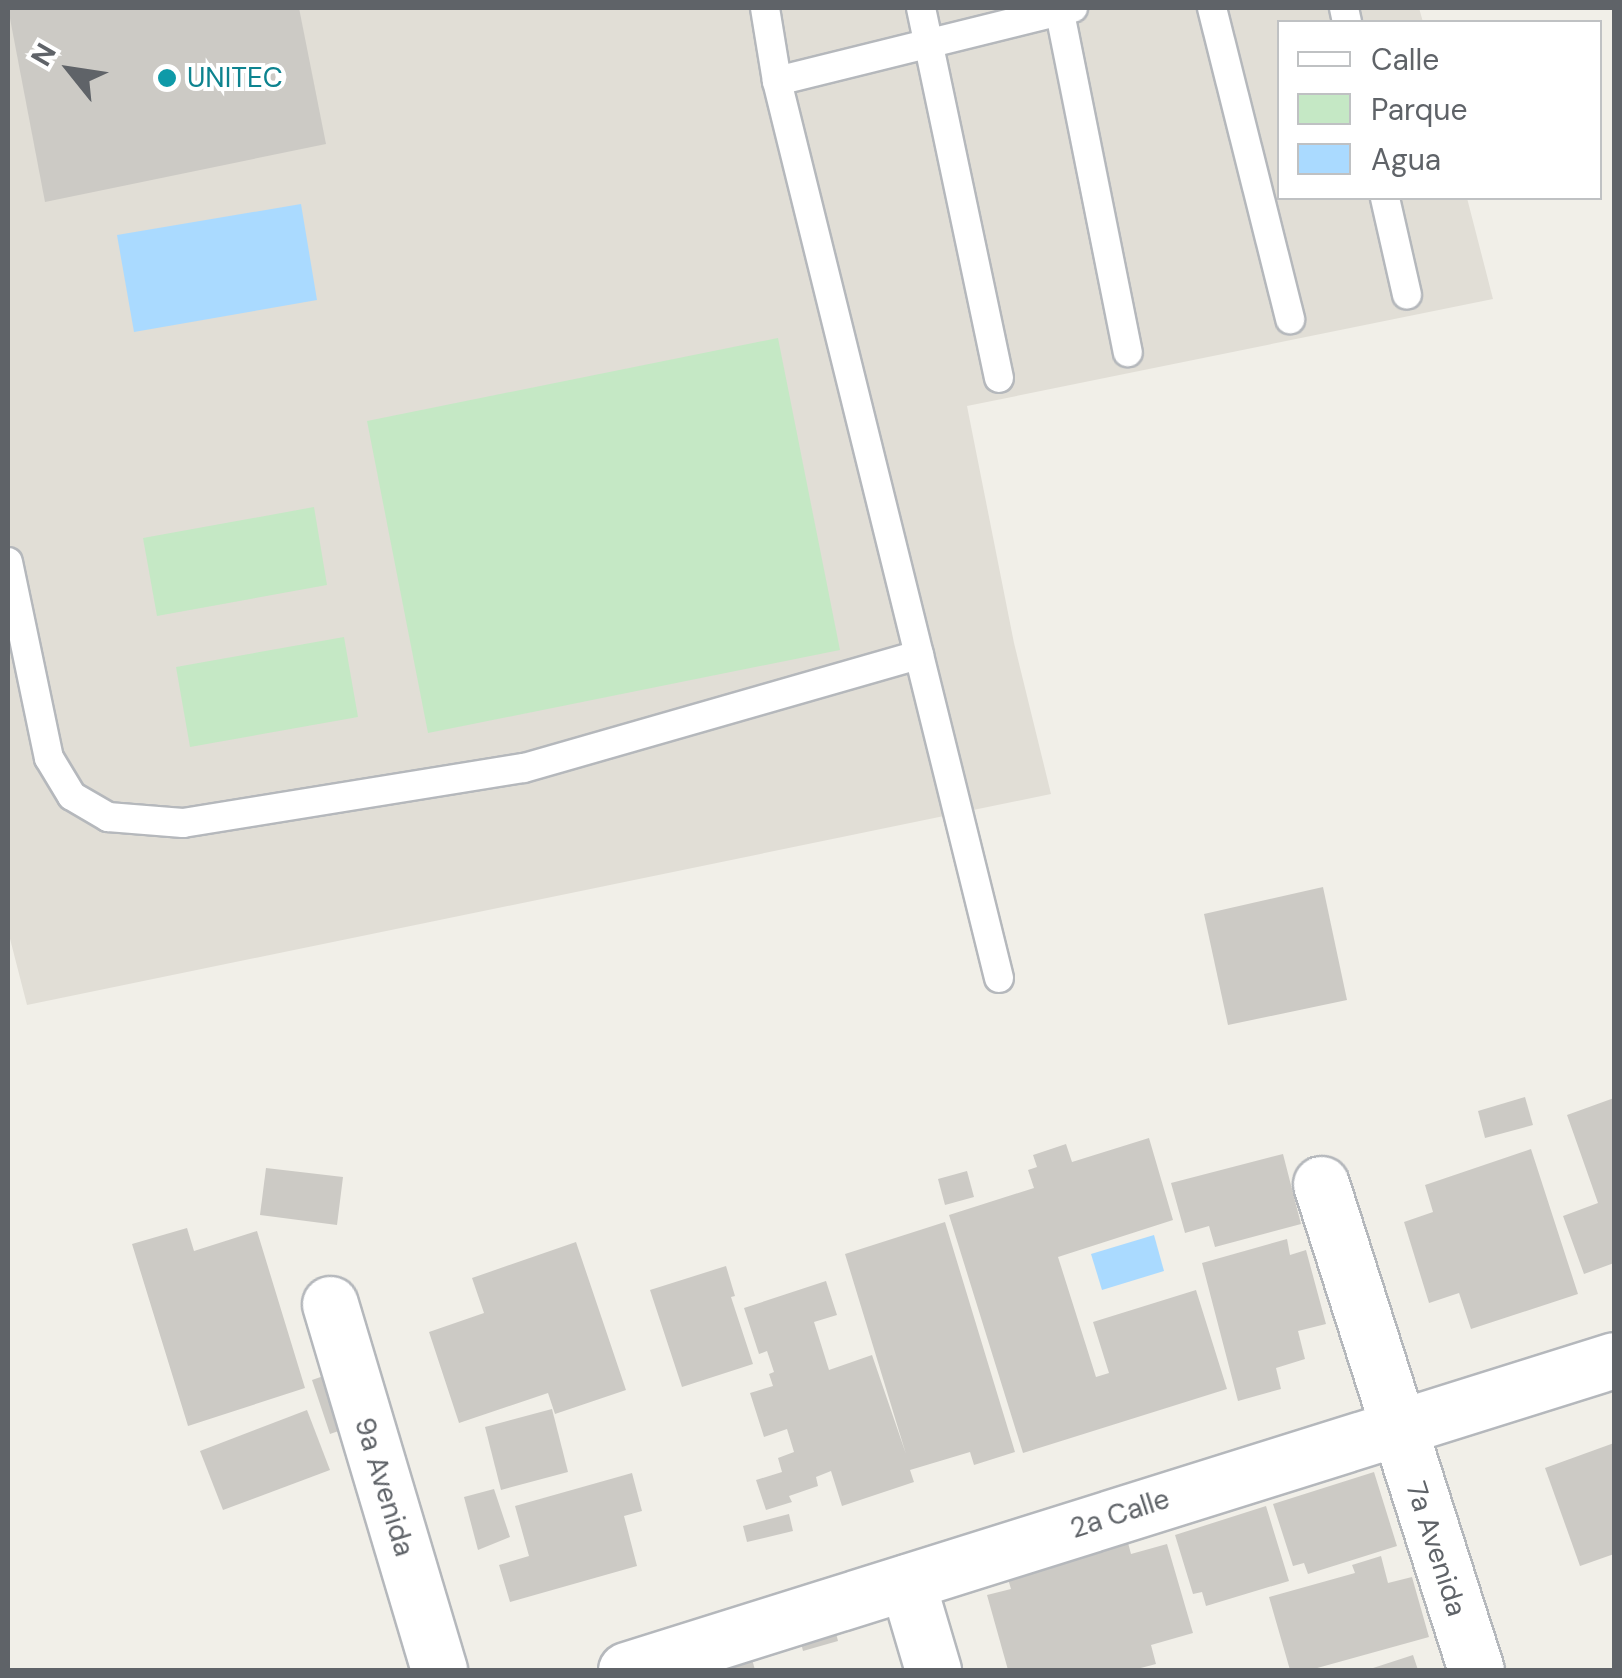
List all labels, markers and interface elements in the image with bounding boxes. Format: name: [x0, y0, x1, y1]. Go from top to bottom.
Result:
north arrow: [20, 20, 120, 120]
legend: [1277, 20, 1602, 200]
text: N: [22, 37, 65, 73]
text: Calle: [1371, 40, 1439, 79]
place label: UNITEC: [187, 61, 283, 95]
marker: UNITEC: [156, 67, 178, 89]
text: Parque: [1371, 90, 1468, 129]
text: Agua: [1371, 140, 1441, 179]
street label: 9a Avenida: [347, 1414, 421, 1560]
street label: 7a Avenida: [1398, 1478, 1474, 1620]
street label: 2a Calle: [1066, 1482, 1174, 1546]

